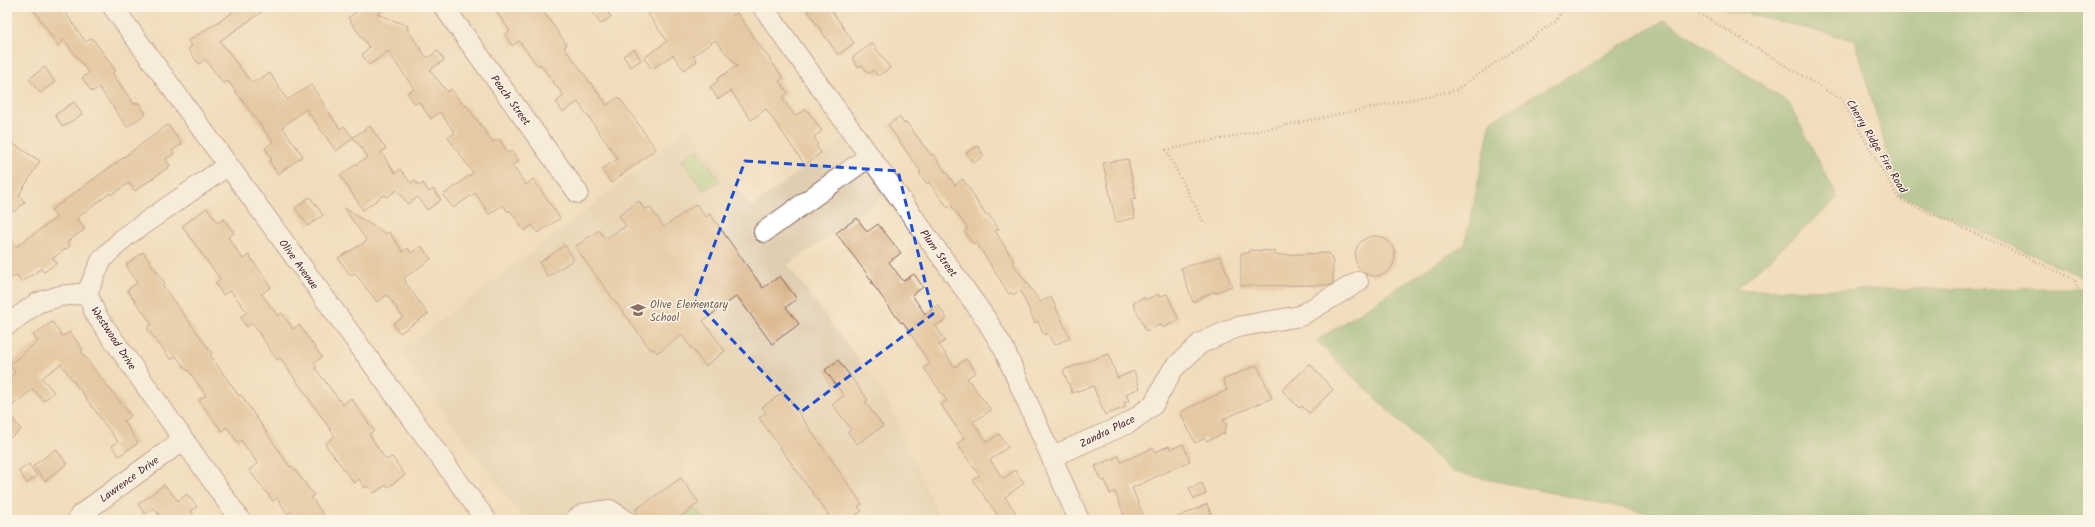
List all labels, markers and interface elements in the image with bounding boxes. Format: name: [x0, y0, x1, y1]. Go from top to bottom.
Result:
street label: Peach Street: [486, 71, 535, 130]
street label: Cherry Ridge Fire Road: [1841, 96, 1912, 197]
street label: Plum Street: [915, 226, 962, 282]
street label: Olive Avenue: [274, 236, 323, 294]
place label: Olive Elementary School: [650, 296, 729, 327]
school or university icon: Olive Elementary School: [629, 301, 647, 319]
street label: Westwood Drive: [86, 303, 141, 374]
street label: Zandra Place: [1076, 411, 1138, 453]
street label: Lawrence Drive: [96, 452, 163, 508]

